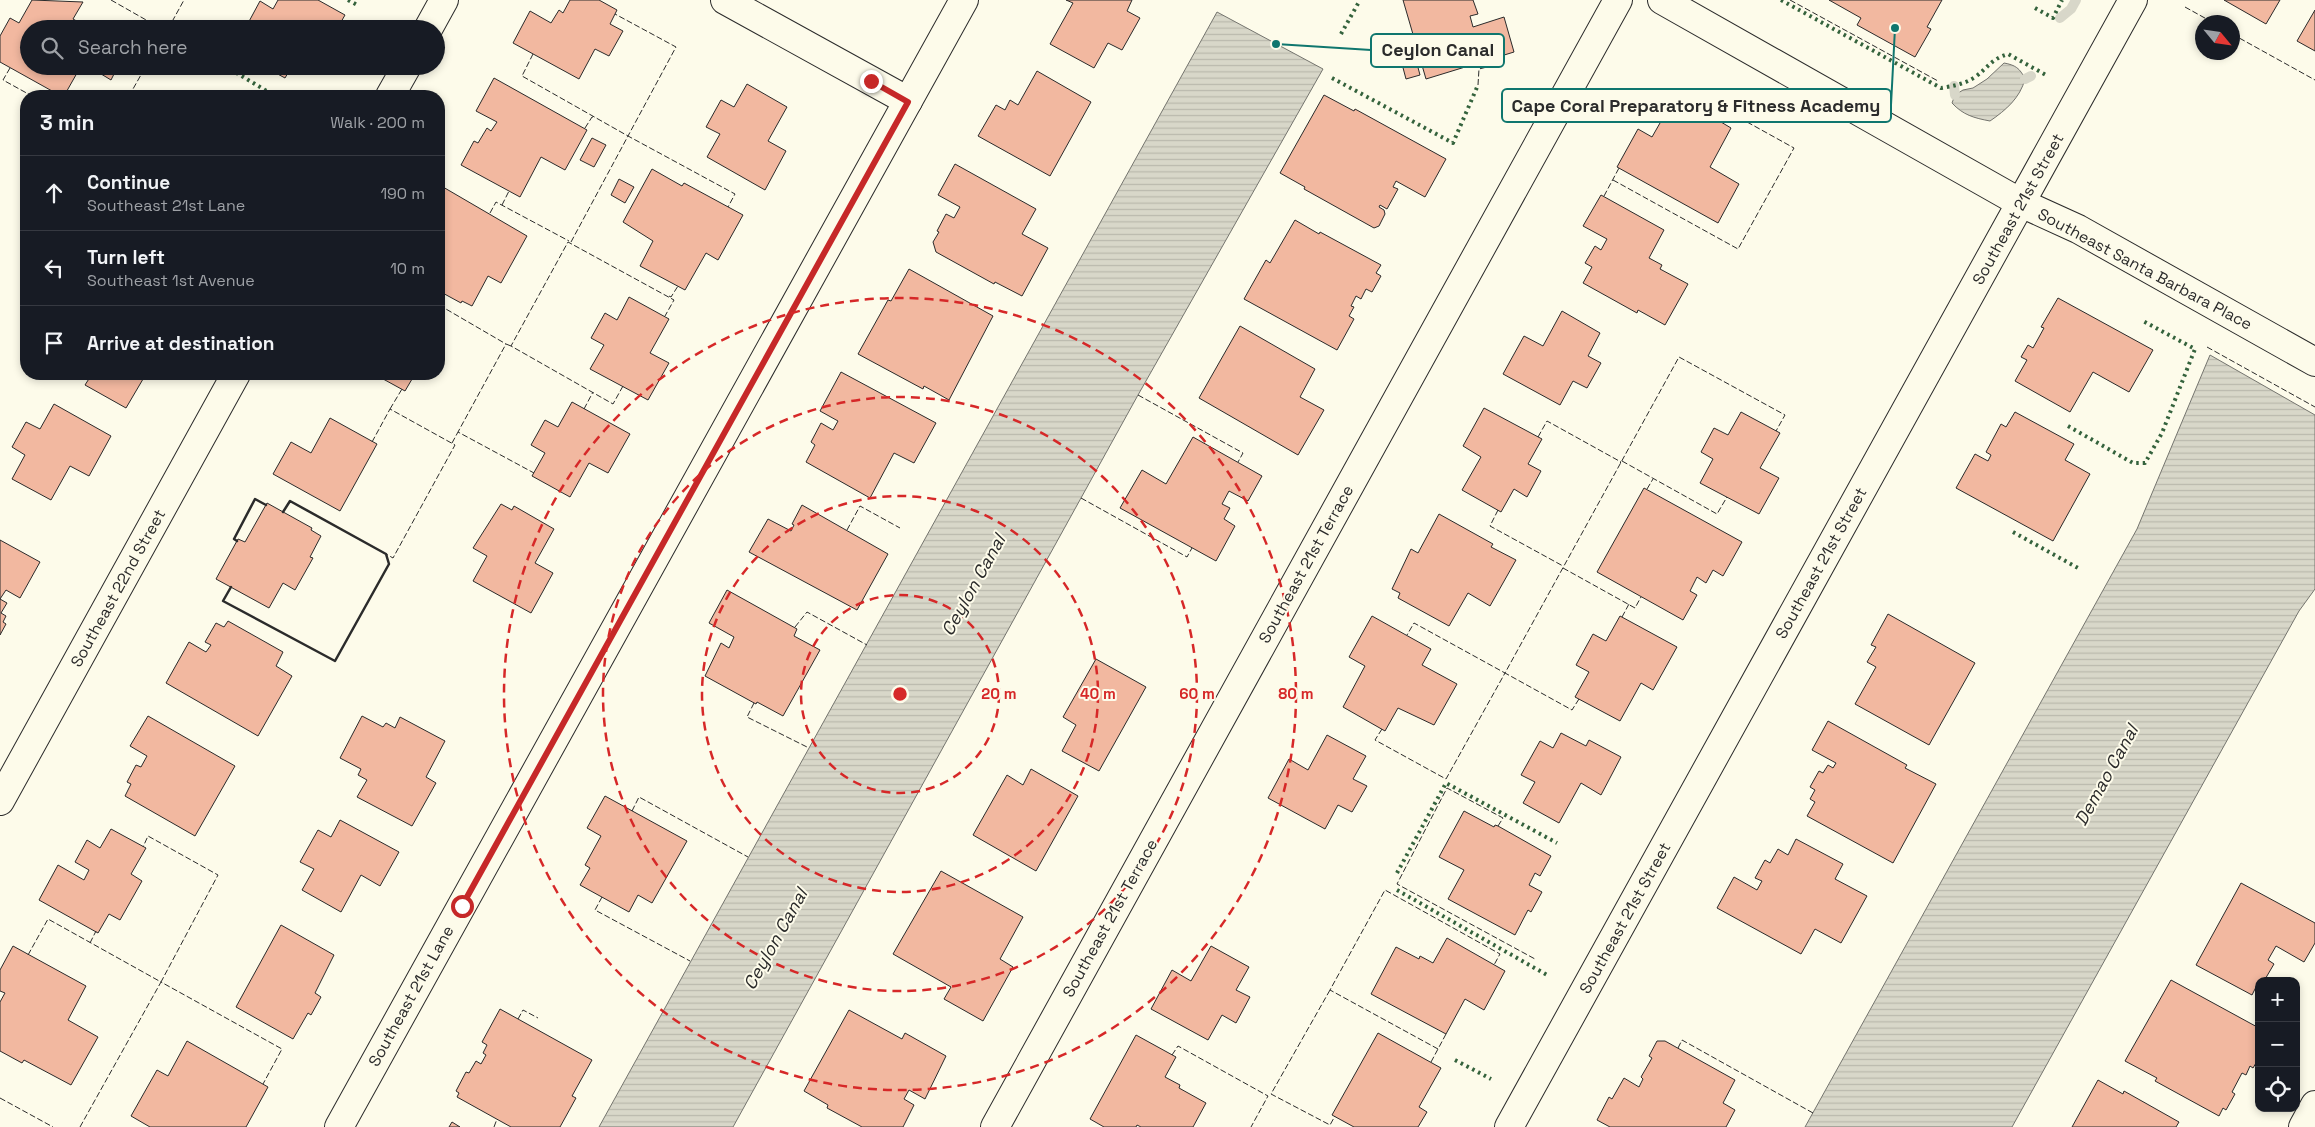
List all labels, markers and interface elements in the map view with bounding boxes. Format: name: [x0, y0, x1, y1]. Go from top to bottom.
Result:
north arrow: [2195, 15, 2240, 60]
search box: [20, 20, 445, 75]
icon: search: [38, 34, 66, 62]
callout: Ceylon Canal: [1371, 34, 1504, 67]
text: Search here: [78, 35, 188, 60]
text: Ceylon Canal: [1382, 38, 1494, 61]
route end: [860, 70, 883, 93]
callout: Cape Coral Preparatory & Fitness Academy: [1502, 89, 1891, 122]
text: Cape Coral Preparatory & Fitness Academy: [1512, 94, 1880, 117]
text: 3 min: [40, 109, 95, 136]
text: Walk · 200 m: [330, 112, 425, 133]
street label: Southeast 21st Street: [1968, 130, 2068, 288]
text: Continue: [87, 170, 170, 195]
icon: ahead: [40, 179, 68, 207]
text: 190 m: [380, 183, 425, 204]
text: Southeast 21st Lane: [87, 195, 245, 216]
street label: Southeast Santa Barbara Place: [2034, 203, 2256, 335]
text: Turn left: [87, 245, 165, 270]
icon: left: [40, 254, 68, 282]
text: 10 m: [390, 258, 425, 279]
text: Southeast 1st Avenue: [87, 270, 255, 291]
icon: arrive: [40, 329, 68, 357]
text: Arrive at destination: [87, 331, 275, 356]
street label: Southeast 21st Terrace: [1254, 481, 1358, 647]
street label: Southeast 21st Street: [1771, 484, 1871, 642]
street label: Southeast 22nd Street: [66, 505, 170, 671]
water label: Ceylon Canal: [936, 528, 1011, 640]
text: 20 m: [981, 684, 1017, 703]
text: 40 m: [1080, 684, 1116, 703]
text: 60 m: [1179, 684, 1215, 703]
text: 80 m: [1278, 684, 1314, 703]
centre of rings: [891, 685, 909, 703]
water label: Demao Canal: [2069, 718, 2144, 829]
street label: Southeast 21st Terrace: [1058, 835, 1162, 1001]
street label: Southeast 21st Street: [1575, 839, 1675, 997]
water label: Ceylon Canal: [738, 882, 813, 994]
route start: [451, 895, 474, 918]
street label: Southeast 21st Lane: [363, 922, 459, 1070]
map controls: [2255, 977, 2300, 1112]
button: +: [2255, 977, 2300, 1022]
button: −: [2255, 1022, 2300, 1067]
button: locate: [2255, 1067, 2300, 1112]

